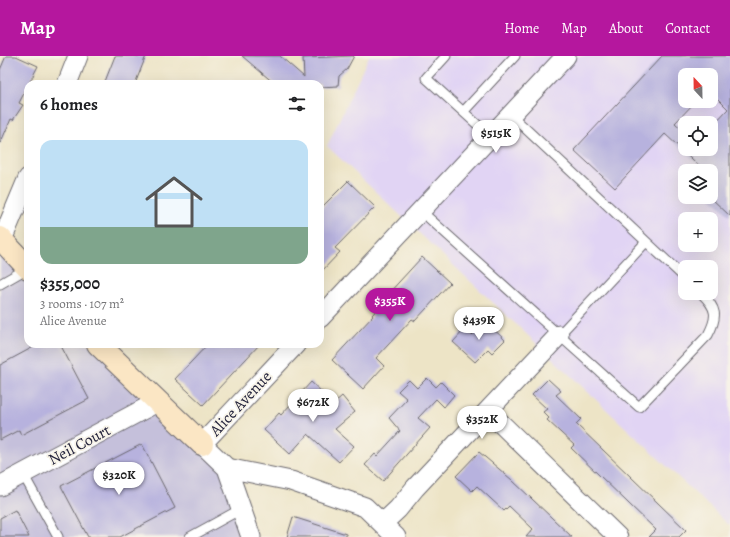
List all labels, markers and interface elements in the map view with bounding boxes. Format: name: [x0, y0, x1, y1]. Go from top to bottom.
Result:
text: Map: [20, 15, 55, 41]
text: Home: [504, 19, 539, 38]
text: Map: [561, 19, 587, 38]
text: About: [609, 19, 643, 38]
text: Contact: [665, 19, 710, 38]
north arrow: [678, 68, 718, 108]
map controls: [678, 68, 718, 300]
text: 6 homes: [40, 93, 98, 116]
icon: filters: [286, 93, 308, 115]
button: locate: [678, 116, 718, 156]
pin: $515K: [468, 120, 524, 154]
text: $515K: [481, 124, 511, 141]
button: layers: [678, 164, 718, 204]
icon: home: [138, 166, 210, 238]
button: +: [678, 212, 718, 252]
button: −: [678, 260, 718, 300]
text: $355,000: [40, 272, 100, 295]
pin: $355K: [362, 288, 418, 322]
text: $355K: [374, 292, 406, 309]
text: 3 rooms · 107 m²: [40, 295, 124, 312]
pin: $439K: [451, 307, 507, 341]
text: $439K: [463, 311, 495, 328]
text: Alice Avenue: [40, 312, 107, 329]
street label: Alice Avenue: [204, 366, 277, 442]
pin: $672K: [285, 389, 341, 423]
text: $672K: [297, 393, 329, 410]
pin: $352K: [454, 406, 510, 440]
text: $352K: [466, 410, 498, 427]
street label: Neil Court: [44, 419, 115, 470]
pin: $320K: [91, 462, 147, 496]
text: $320K: [102, 466, 136, 483]

